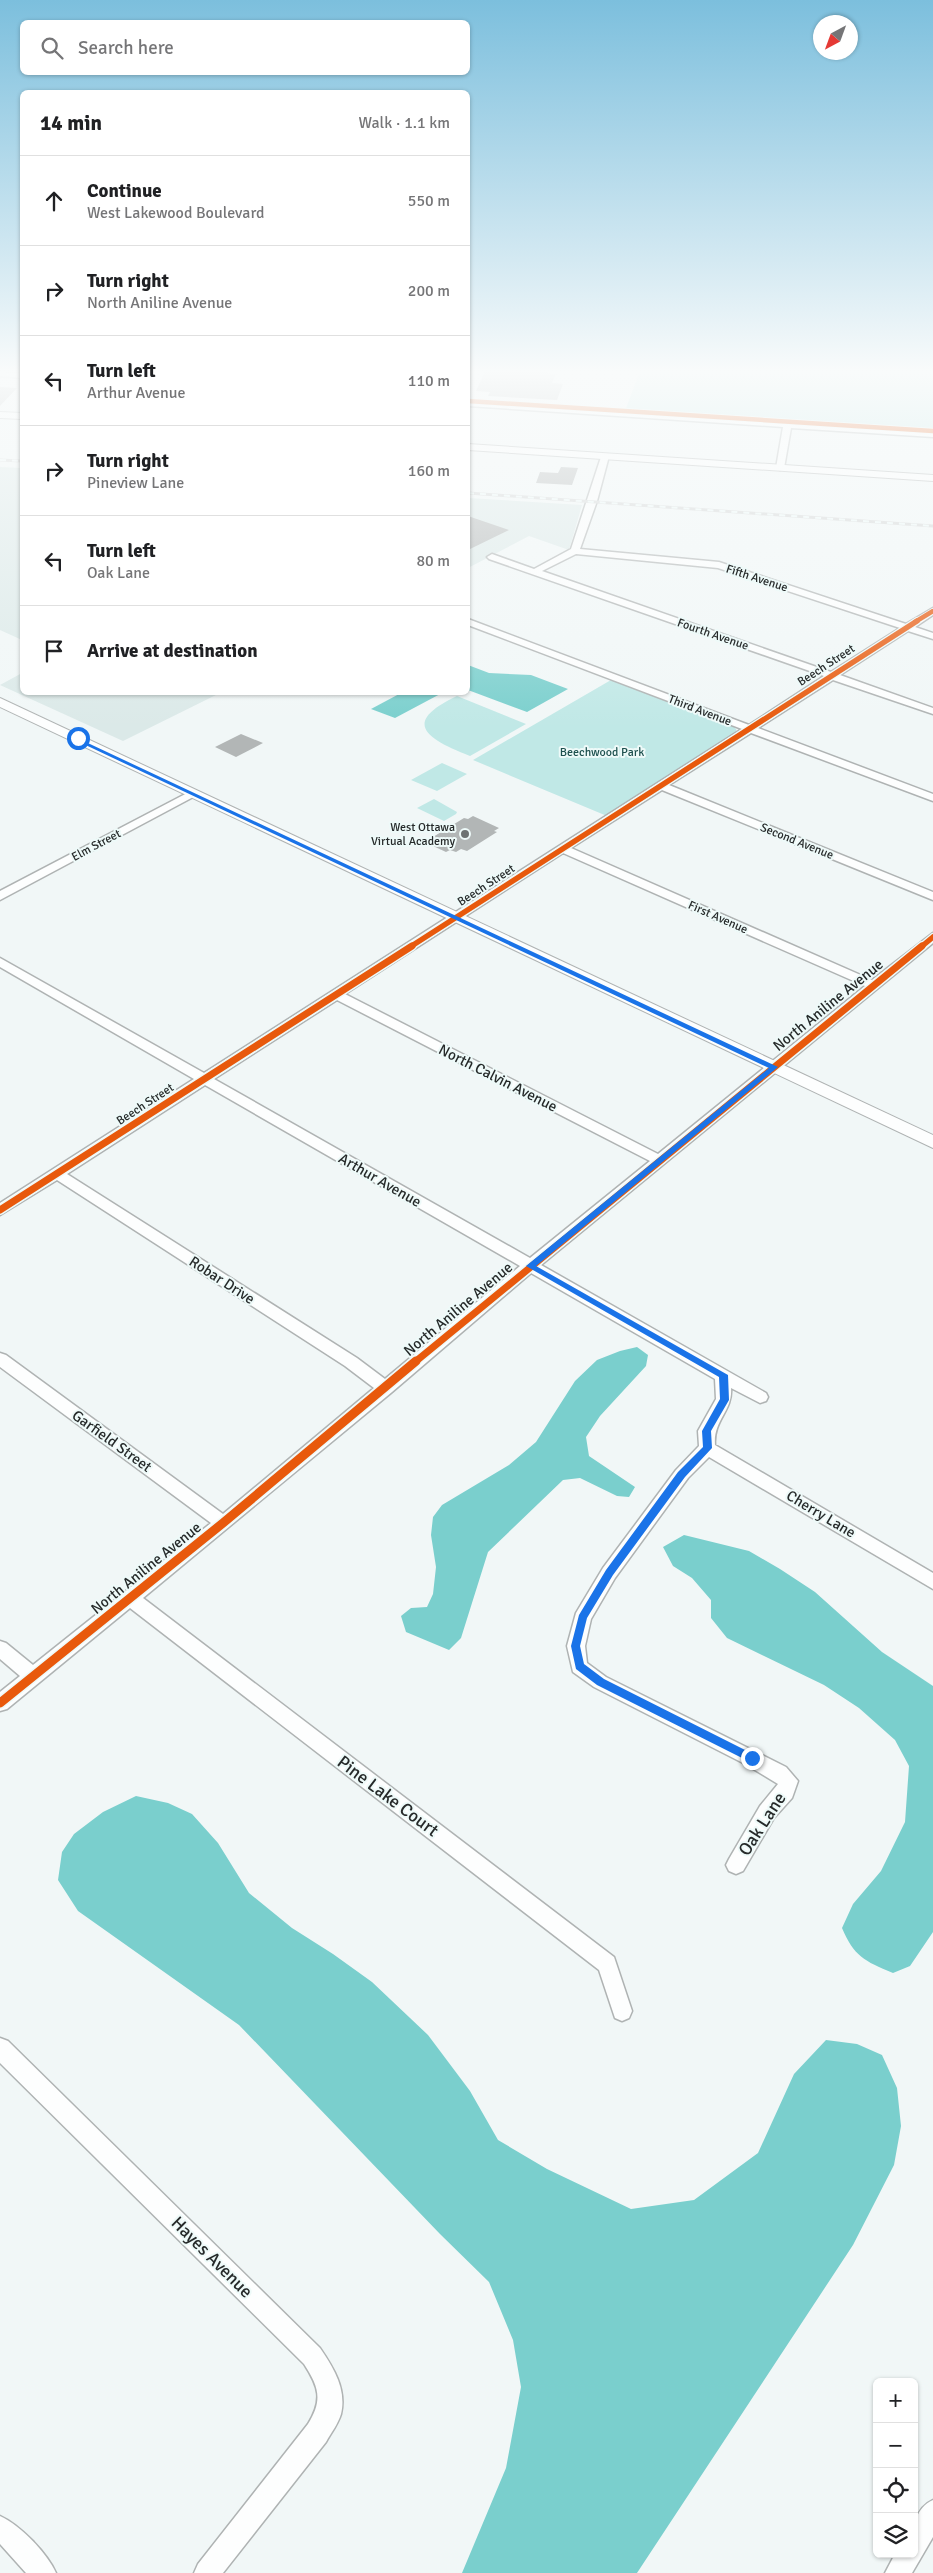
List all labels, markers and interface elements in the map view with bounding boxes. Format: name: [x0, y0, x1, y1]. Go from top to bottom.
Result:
north arrow: [813, 15, 858, 60]
search box: [20, 20, 470, 75]
icon: search: [38, 34, 66, 62]
text: Search here: [78, 36, 174, 60]
text: 14 min: [40, 110, 102, 136]
text: Walk · 1.1 km: [358, 113, 450, 133]
text: Continue: [87, 179, 162, 203]
icon: ahead: [40, 187, 68, 215]
text: 550 m: [408, 191, 450, 211]
text: West Lakewood Boulevard: [87, 203, 265, 223]
text: Turn right: [87, 269, 169, 293]
icon: right: [40, 277, 68, 305]
text: 200 m: [408, 281, 450, 301]
text: North Aniline Avenue: [87, 293, 232, 313]
text: Turn left: [87, 359, 156, 383]
icon: left: [40, 367, 68, 395]
text: 110 m: [408, 371, 450, 391]
text: Arthur Avenue: [87, 383, 186, 403]
text: Turn right: [87, 449, 169, 473]
icon: right: [40, 457, 68, 485]
text: 160 m: [408, 461, 450, 481]
text: Pineview Lane: [87, 473, 184, 493]
text: Turn left: [87, 539, 156, 563]
icon: left: [40, 547, 68, 575]
text: 80 m: [416, 551, 450, 571]
street label: Fifth Avenue: [724, 561, 790, 595]
text: Oak Lane: [87, 563, 150, 583]
street label: Fourth Avenue: [675, 615, 750, 654]
icon: arrive: [40, 637, 68, 665]
text: Arrive at destination: [87, 639, 258, 663]
street label: Beech Street: [795, 641, 858, 690]
street label: Third Avenue: [666, 692, 734, 729]
route start: [67, 727, 90, 750]
park label: Beechwood Park: [560, 745, 644, 760]
place label: West Ottawa Virtual Academy: [371, 820, 455, 849]
street label: Second Avenue: [758, 820, 836, 863]
street label: Elm Street: [69, 826, 124, 865]
marker: West Ottawa Virtual Academy: [459, 828, 471, 840]
street label: Beech Street: [455, 861, 518, 910]
street label: First Avenue: [686, 898, 750, 937]
street label: North Aniline Avenue: [769, 955, 887, 1055]
street label: North Calvin Avenue: [436, 1040, 560, 1116]
street label: Beech Street: [114, 1080, 177, 1129]
street label: Arthur Avenue: [336, 1149, 424, 1211]
street label: Robar Drive: [186, 1252, 258, 1308]
street label: North Aniline Avenue: [400, 1258, 516, 1360]
street label: Garfield Street: [69, 1406, 155, 1476]
street label: Cherry Lane: [783, 1486, 859, 1542]
street label: North Aniline Avenue: [87, 1518, 205, 1618]
route end: [741, 1747, 764, 1770]
street label: Pine Lake Court: [333, 1751, 443, 1841]
street label: Oak Lane: [733, 1788, 791, 1860]
street label: Hayes Avenue: [167, 2212, 257, 2302]
map controls: [873, 2378, 918, 2558]
button: +: [873, 2378, 918, 2423]
button: −: [873, 2423, 918, 2468]
button: locate: [873, 2468, 918, 2513]
button: layers: [873, 2513, 918, 2558]

